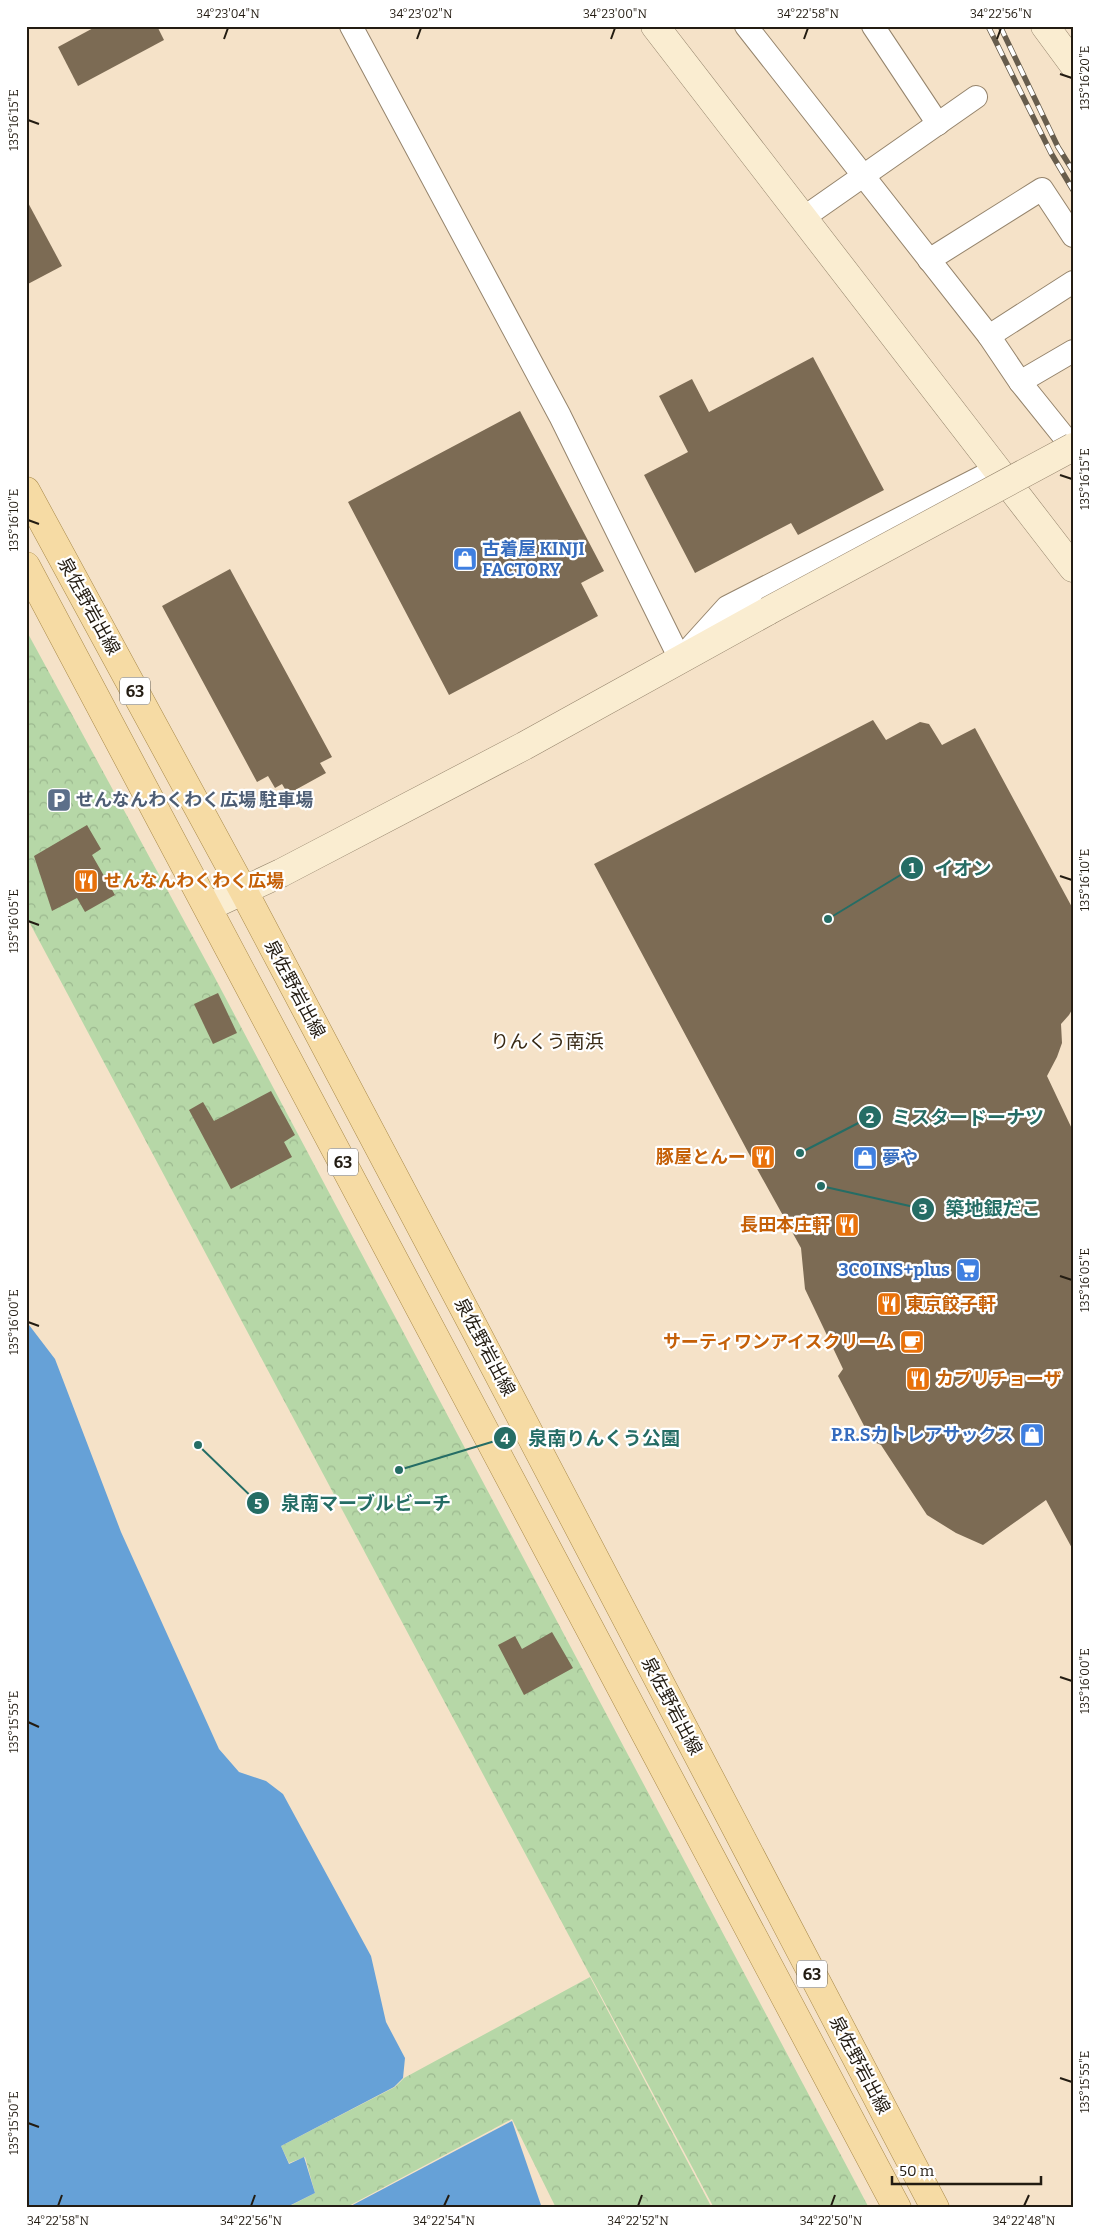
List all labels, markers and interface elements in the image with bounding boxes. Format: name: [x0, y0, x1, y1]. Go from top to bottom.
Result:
text: 34°23'04"N: [196, 7, 260, 21]
text: 34°23'02"N: [390, 7, 453, 21]
text: 34°23'00"N: [583, 7, 648, 21]
text: 34°22'58"N: [777, 7, 839, 21]
text: 34°22'56"N: [970, 7, 1033, 21]
text: 135°16'20"E: [1078, 46, 1092, 110]
text: 135°16'15"E: [7, 89, 21, 151]
text: 135°16'15"E: [1078, 448, 1092, 510]
text: 135°16'10"E: [7, 489, 21, 551]
place label: 古着屋 KINJI FACTORY: [482, 538, 585, 581]
shop icon: 古着屋 KINJI FACTORY: [452, 546, 478, 572]
street label: 泉佐野岩出線: [53, 553, 125, 659]
road number: 63: [120, 678, 150, 704]
parking icon: せんなんわくわく広場 駐車場: [46, 787, 72, 813]
place label: せんなんわくわく広場 駐車場: [76, 789, 313, 811]
text: 135°16'10"E: [1078, 849, 1092, 911]
callout: イオン: [900, 851, 1002, 885]
text: イオン: [934, 857, 992, 880]
text: 1: [909, 859, 916, 877]
restaurant icon: せんなんわくわく広場: [73, 868, 99, 894]
place label: せんなんわくわく広場: [104, 870, 284, 892]
text: 135°16'05"E: [7, 889, 21, 953]
street label: 泉佐野岩出線: [260, 936, 330, 1042]
district label: りんくう南浜: [490, 1030, 604, 1053]
callout: ミスタードーナツ: [857, 1100, 1054, 1134]
text: ミスタードーナツ: [892, 1106, 1044, 1129]
text: 2: [866, 1109, 874, 1127]
restaurant icon: 豚屋とんー: [750, 1144, 776, 1170]
shop icon: 夢や: [852, 1145, 878, 1171]
place label: 豚屋とんー: [656, 1146, 746, 1168]
place label: 夢や: [882, 1147, 918, 1169]
road number: 63: [328, 1148, 358, 1176]
callout: 築地銀だこ: [910, 1192, 1050, 1226]
text: 築地銀だこ: [945, 1197, 1041, 1220]
text: 3: [919, 1200, 927, 1218]
restaurant icon: 長田本庄軒: [834, 1212, 860, 1238]
place label: 長田本庄軒: [740, 1214, 830, 1236]
text: 135°16'05"E: [1078, 1248, 1092, 1312]
supermarket icon: 3COINS+plus: [955, 1257, 981, 1283]
place label: 3COINS+plus: [838, 1259, 950, 1281]
text: 135°16'00"E: [7, 1289, 21, 1355]
restaurant icon: 東京餃子軒: [876, 1291, 902, 1317]
place label: 東京餃子軒: [906, 1293, 996, 1315]
street label: 泉佐野岩出線: [450, 1294, 520, 1400]
cafe icon: サーティワンアイスクリーム: [899, 1329, 925, 1355]
place label: サーティワンアイスクリーム: [663, 1331, 894, 1353]
restaurant icon: カプリチョーザ: [905, 1366, 931, 1392]
place label: カプリチョーザ: [936, 1368, 1062, 1390]
callout: 泉南りんくう公園: [493, 1421, 690, 1455]
shop icon: P.R.Sカトレアサックス: [1019, 1422, 1045, 1448]
place label: P.R.Sカトレアサックス: [831, 1424, 1014, 1446]
text: 泉南りんくう公園: [528, 1427, 680, 1450]
text: 4: [500, 1430, 510, 1448]
callout: 泉南マーブルビーチ: [245, 1486, 461, 1520]
text: 泉南マーブルビーチ: [281, 1492, 451, 1515]
text: 5: [254, 1495, 262, 1513]
text: 135°16'00"E: [1078, 1648, 1092, 1714]
street label: 泉佐野岩出線: [637, 1653, 707, 1759]
text: 135°15'55"E: [7, 1691, 21, 1753]
road number: 63: [797, 1960, 827, 1988]
street label: 泉佐野岩出線: [825, 2012, 895, 2118]
text: 135°15'55"E: [1078, 2051, 1092, 2113]
text: 135°15'50"E: [7, 2091, 21, 2155]
scale bar: [892, 2154, 1040, 2186]
text: 50 m: [899, 2162, 935, 2180]
text: 34°22'58"N: [27, 2214, 89, 2228]
text: 34°22'56"N: [220, 2214, 283, 2228]
text: 34°22'54"N: [413, 2214, 476, 2228]
text: 34°22'52"N: [607, 2214, 669, 2228]
text: 34°22'50"N: [800, 2214, 863, 2228]
text: 34°22'48"N: [993, 2214, 1056, 2228]

